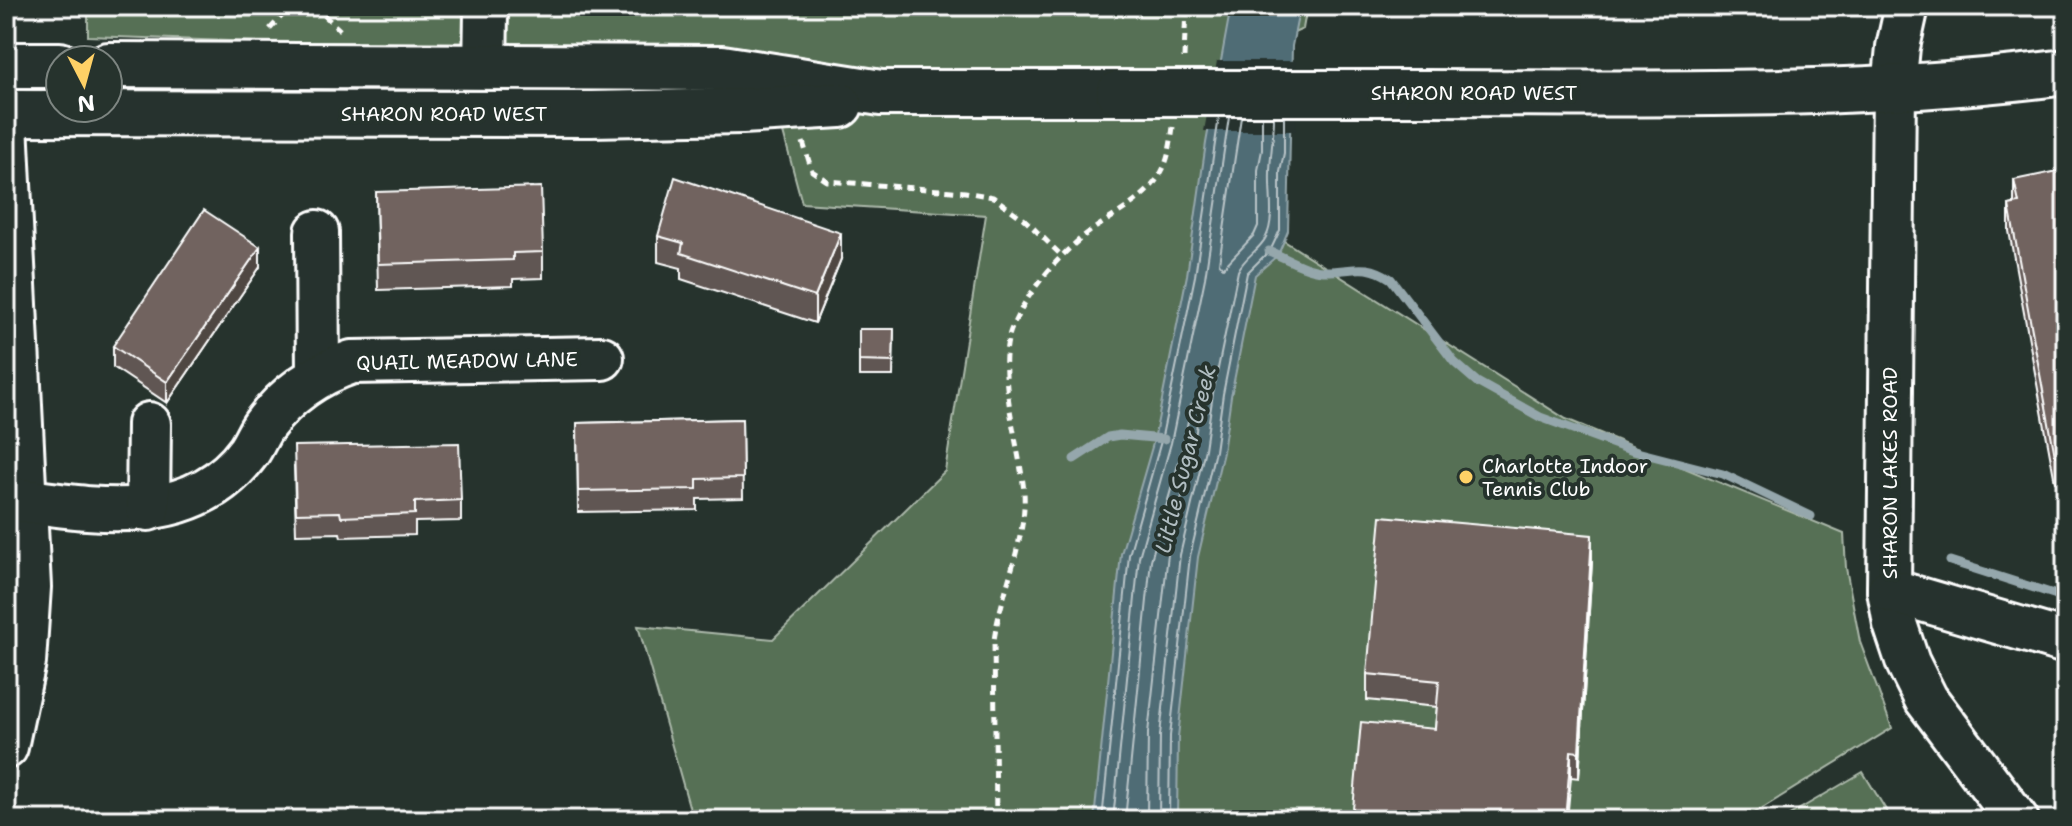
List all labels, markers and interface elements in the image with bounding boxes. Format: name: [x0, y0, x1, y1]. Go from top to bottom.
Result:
north arrow: [44, 44, 124, 124]
street label: SHARON ROAD WEST: [1371, 80, 1577, 106]
text: N: [76, 88, 96, 119]
street label: SHARON ROAD WEST: [341, 101, 547, 127]
street label: QUAIL MEADOW LANE: [356, 346, 578, 376]
water label: Little Sugar Creek: [1148, 362, 1223, 556]
street label: SHARON LAKES ROAD: [1877, 367, 1903, 579]
place label: Charlotte Indoor Tennis Club: [1482, 453, 1648, 502]
marker: Charlotte Indoor Tennis Club: [1457, 468, 1475, 486]

